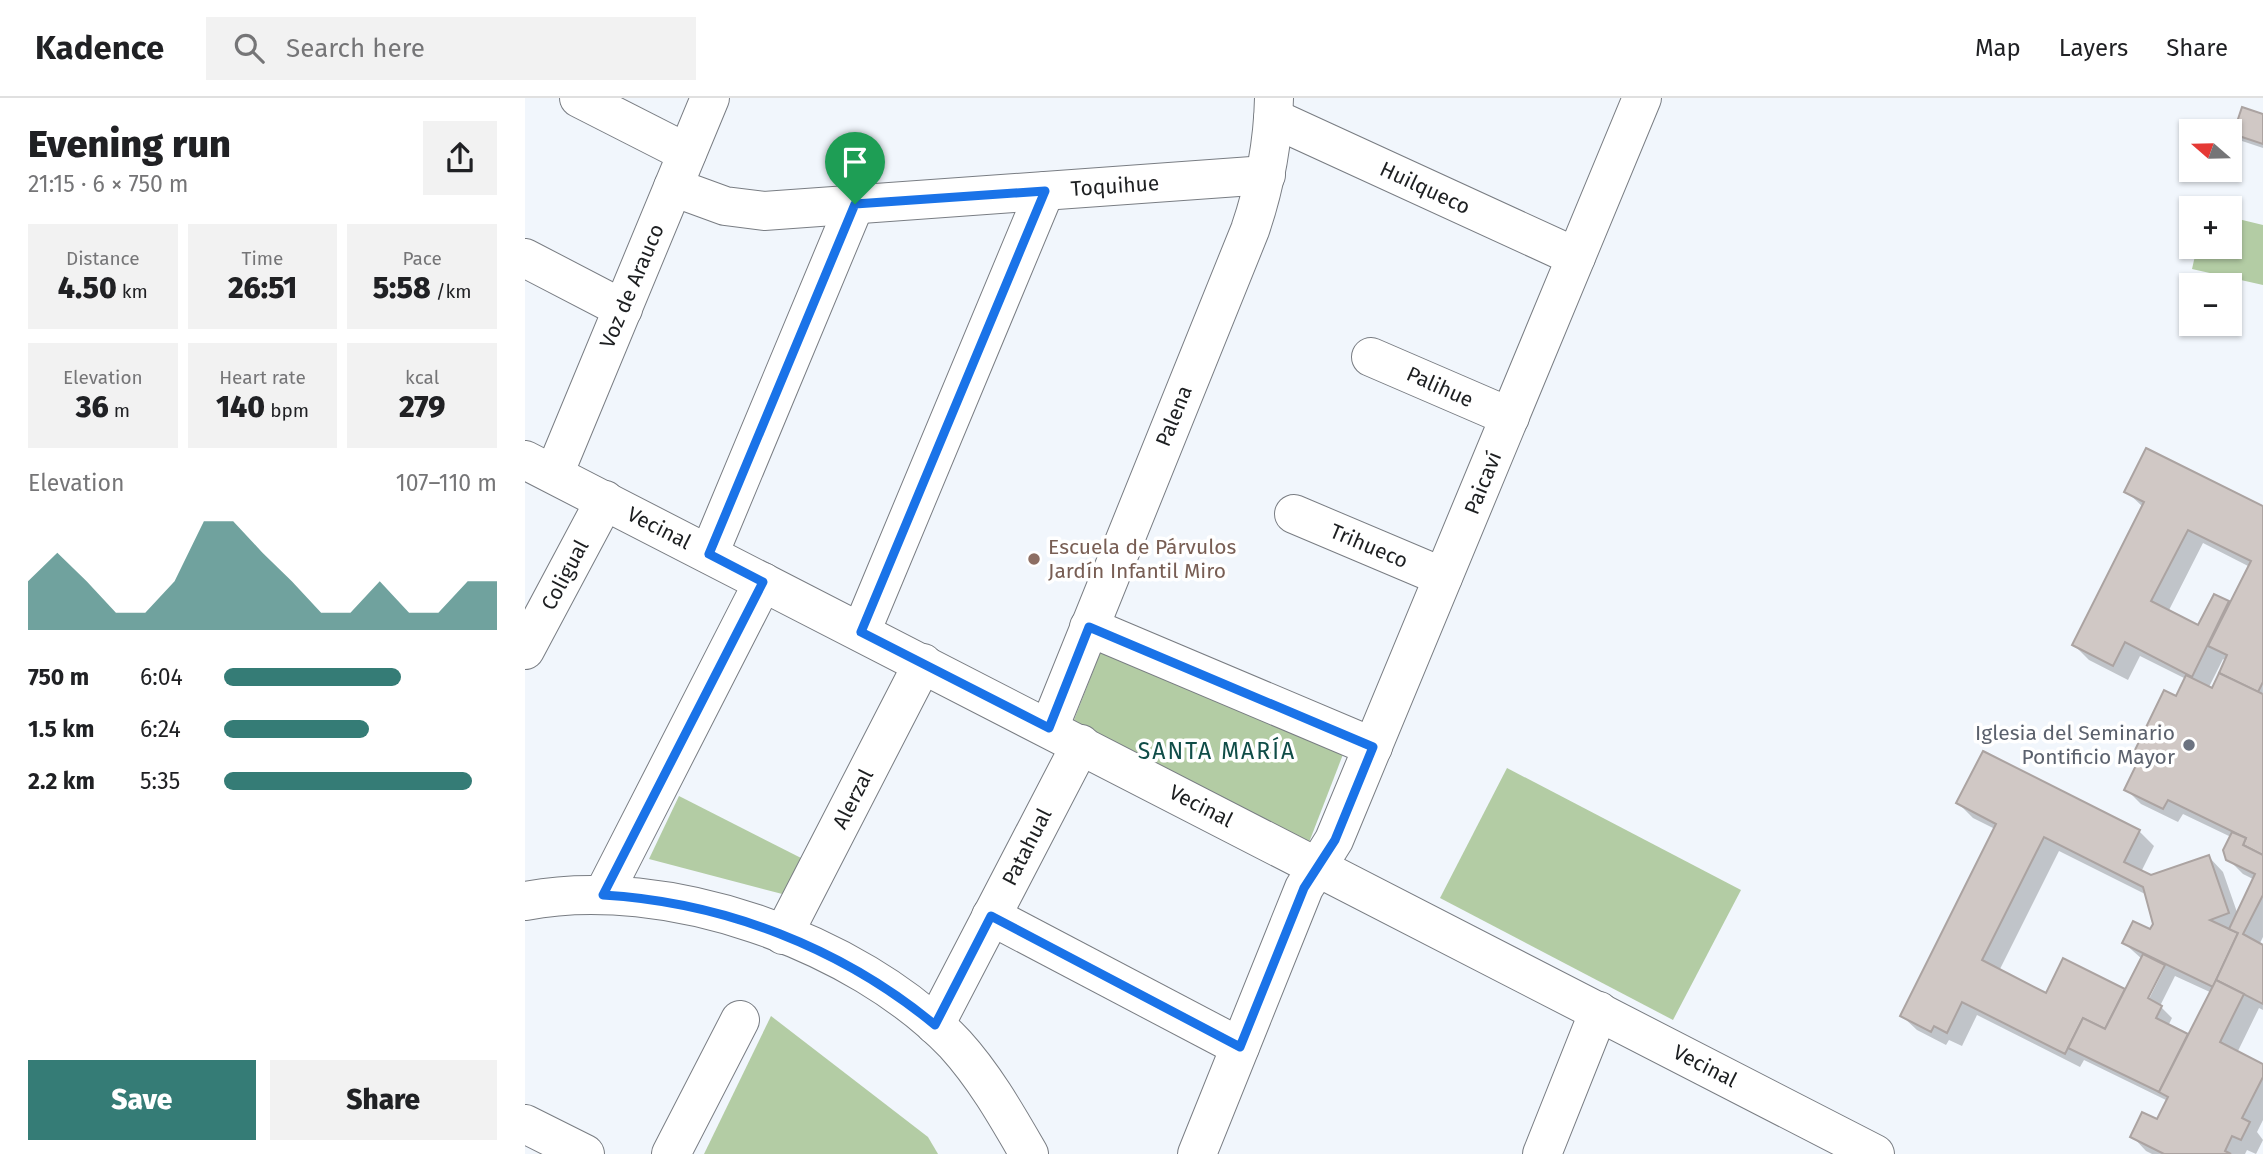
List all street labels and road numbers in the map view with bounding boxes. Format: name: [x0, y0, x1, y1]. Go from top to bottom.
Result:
street label: Huilqueco: [1376, 156, 1474, 220]
street label: Toquihue: [1070, 170, 1160, 202]
street label: Voz de Arauco: [594, 220, 670, 352]
street label: Palihue: [1403, 361, 1477, 413]
street label: Palena: [1150, 382, 1198, 450]
street label: Paicaví: [1459, 448, 1507, 518]
street label: Vecinal: [623, 501, 695, 555]
street label: Trihueco: [1326, 518, 1412, 574]
street label: Coligual: [536, 535, 594, 615]
street label: Alerzal: [827, 765, 879, 833]
street label: Vecinal: [1165, 779, 1237, 833]
street label: Patahual: [997, 804, 1057, 890]
street label: Vecinal: [1669, 1039, 1741, 1093]

